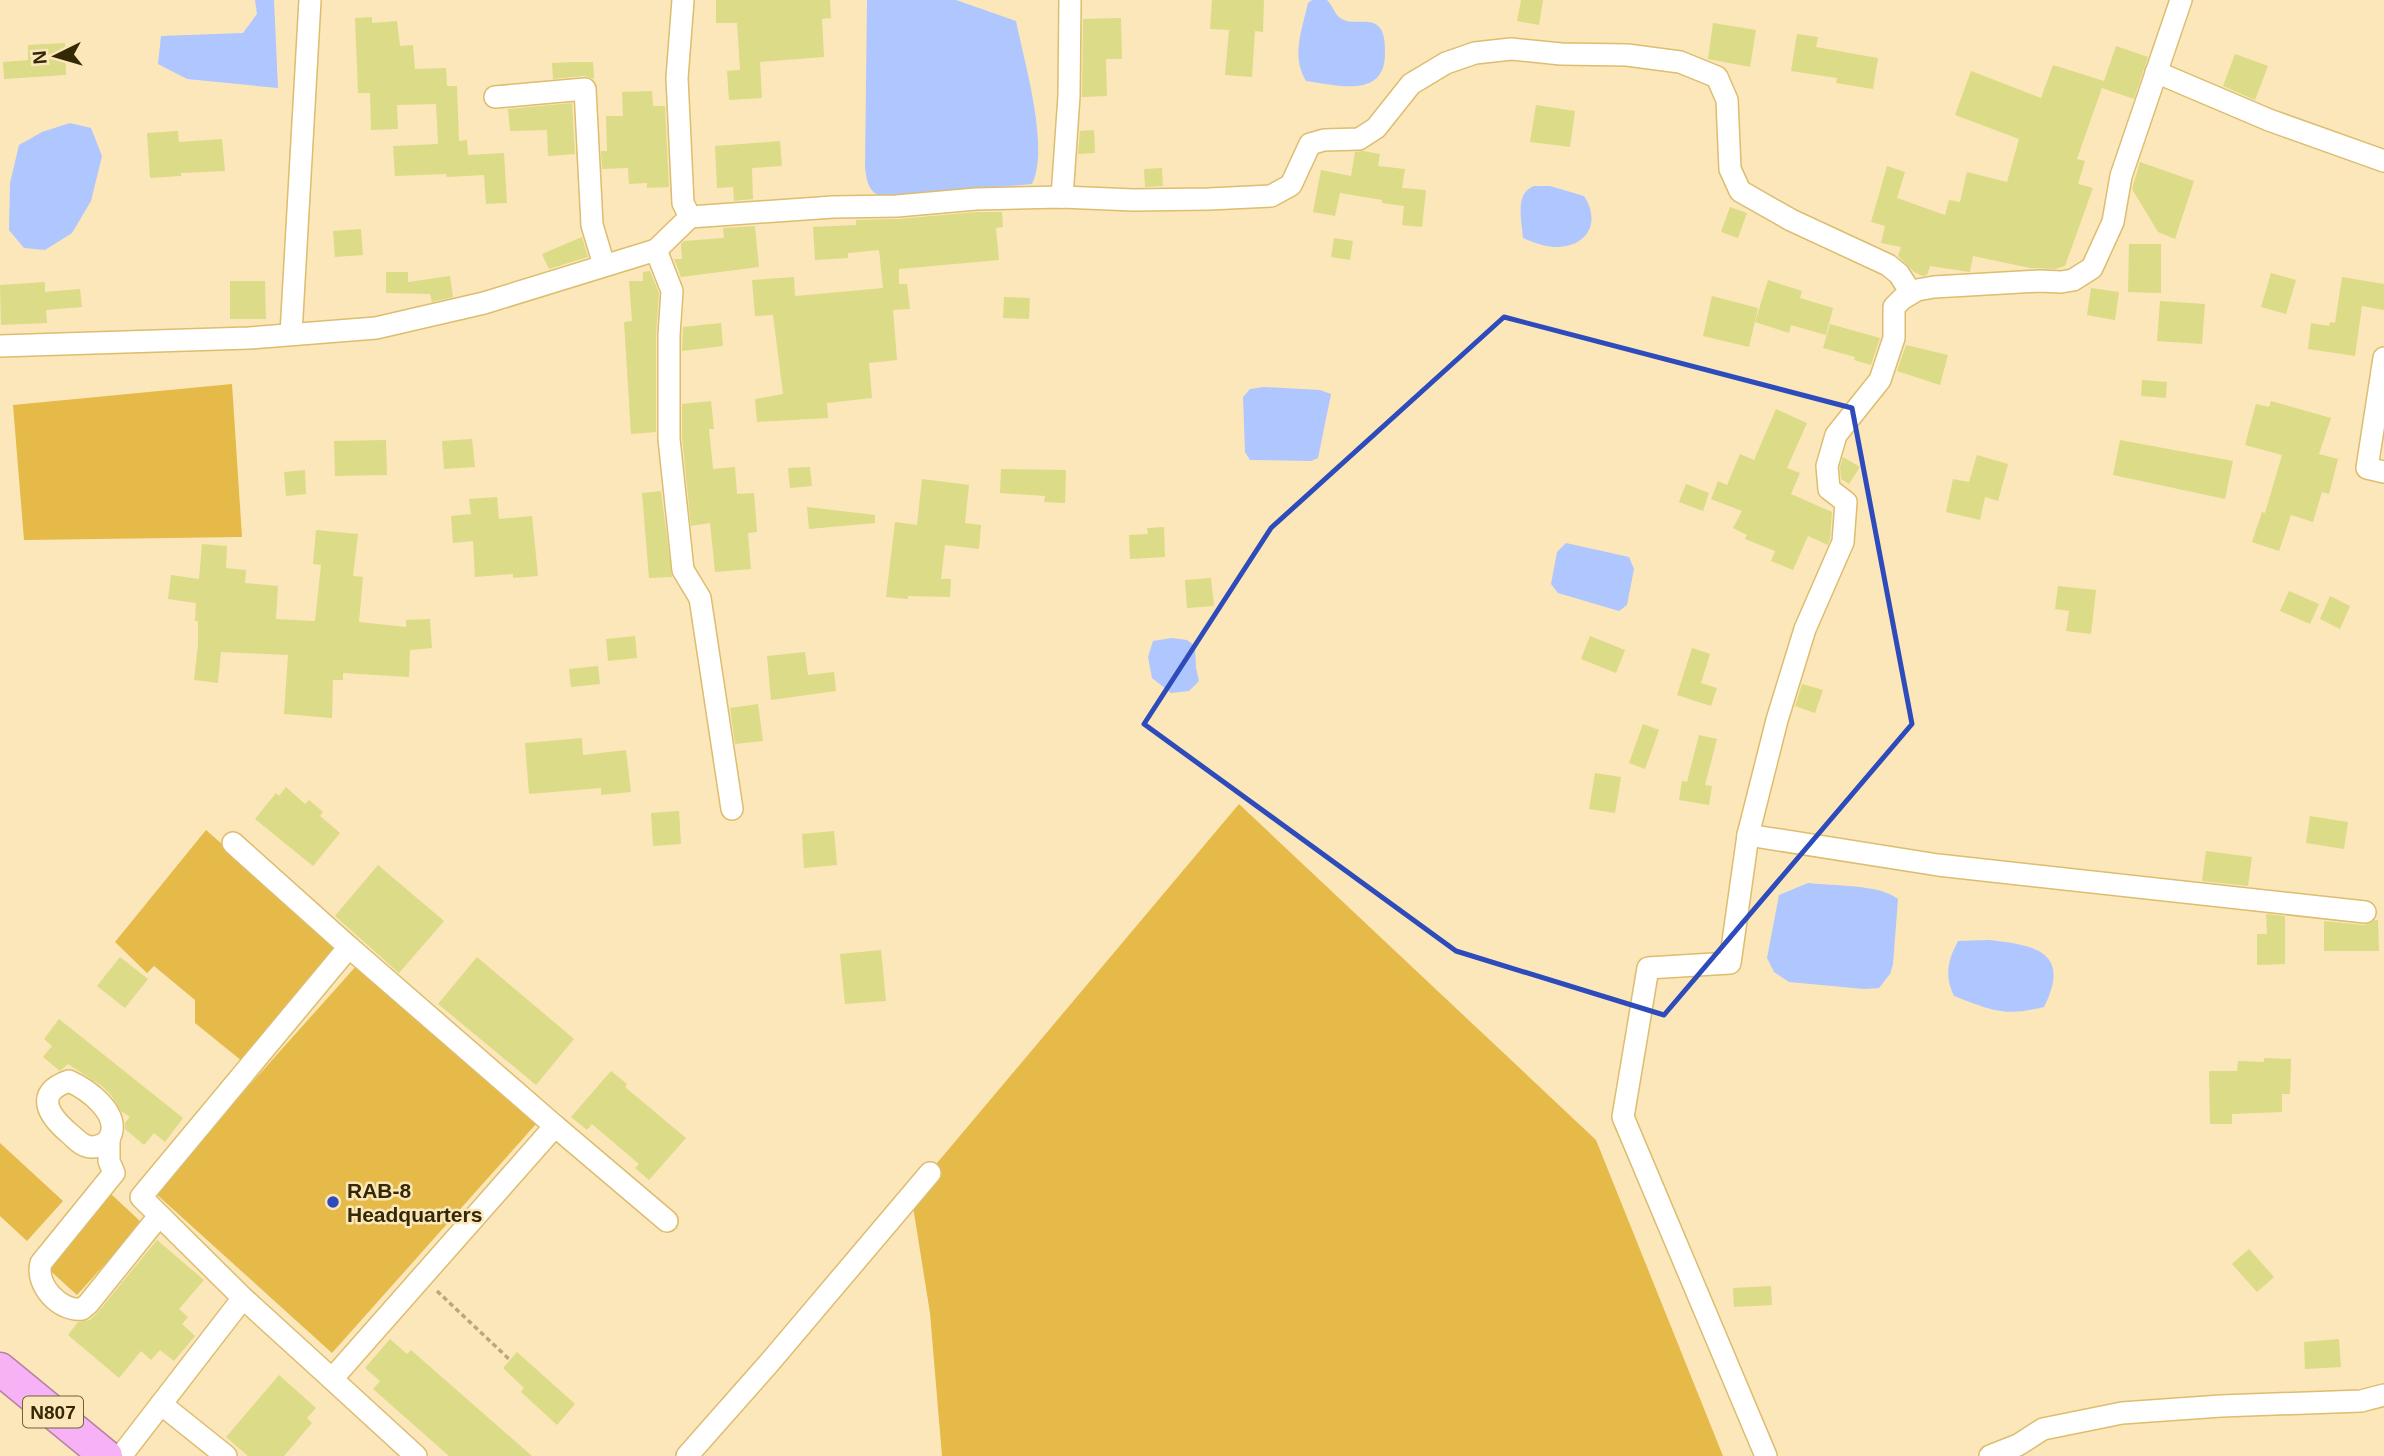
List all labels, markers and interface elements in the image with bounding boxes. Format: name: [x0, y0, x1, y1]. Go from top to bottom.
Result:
north arrow: [21, 21, 91, 91]
text: N: [29, 50, 51, 65]
place label: RAB-8 Headquarters: [347, 1179, 482, 1226]
marker: RAB-8 Headquarters: [325, 1194, 341, 1210]
road number: N807: [23, 1396, 83, 1428]

